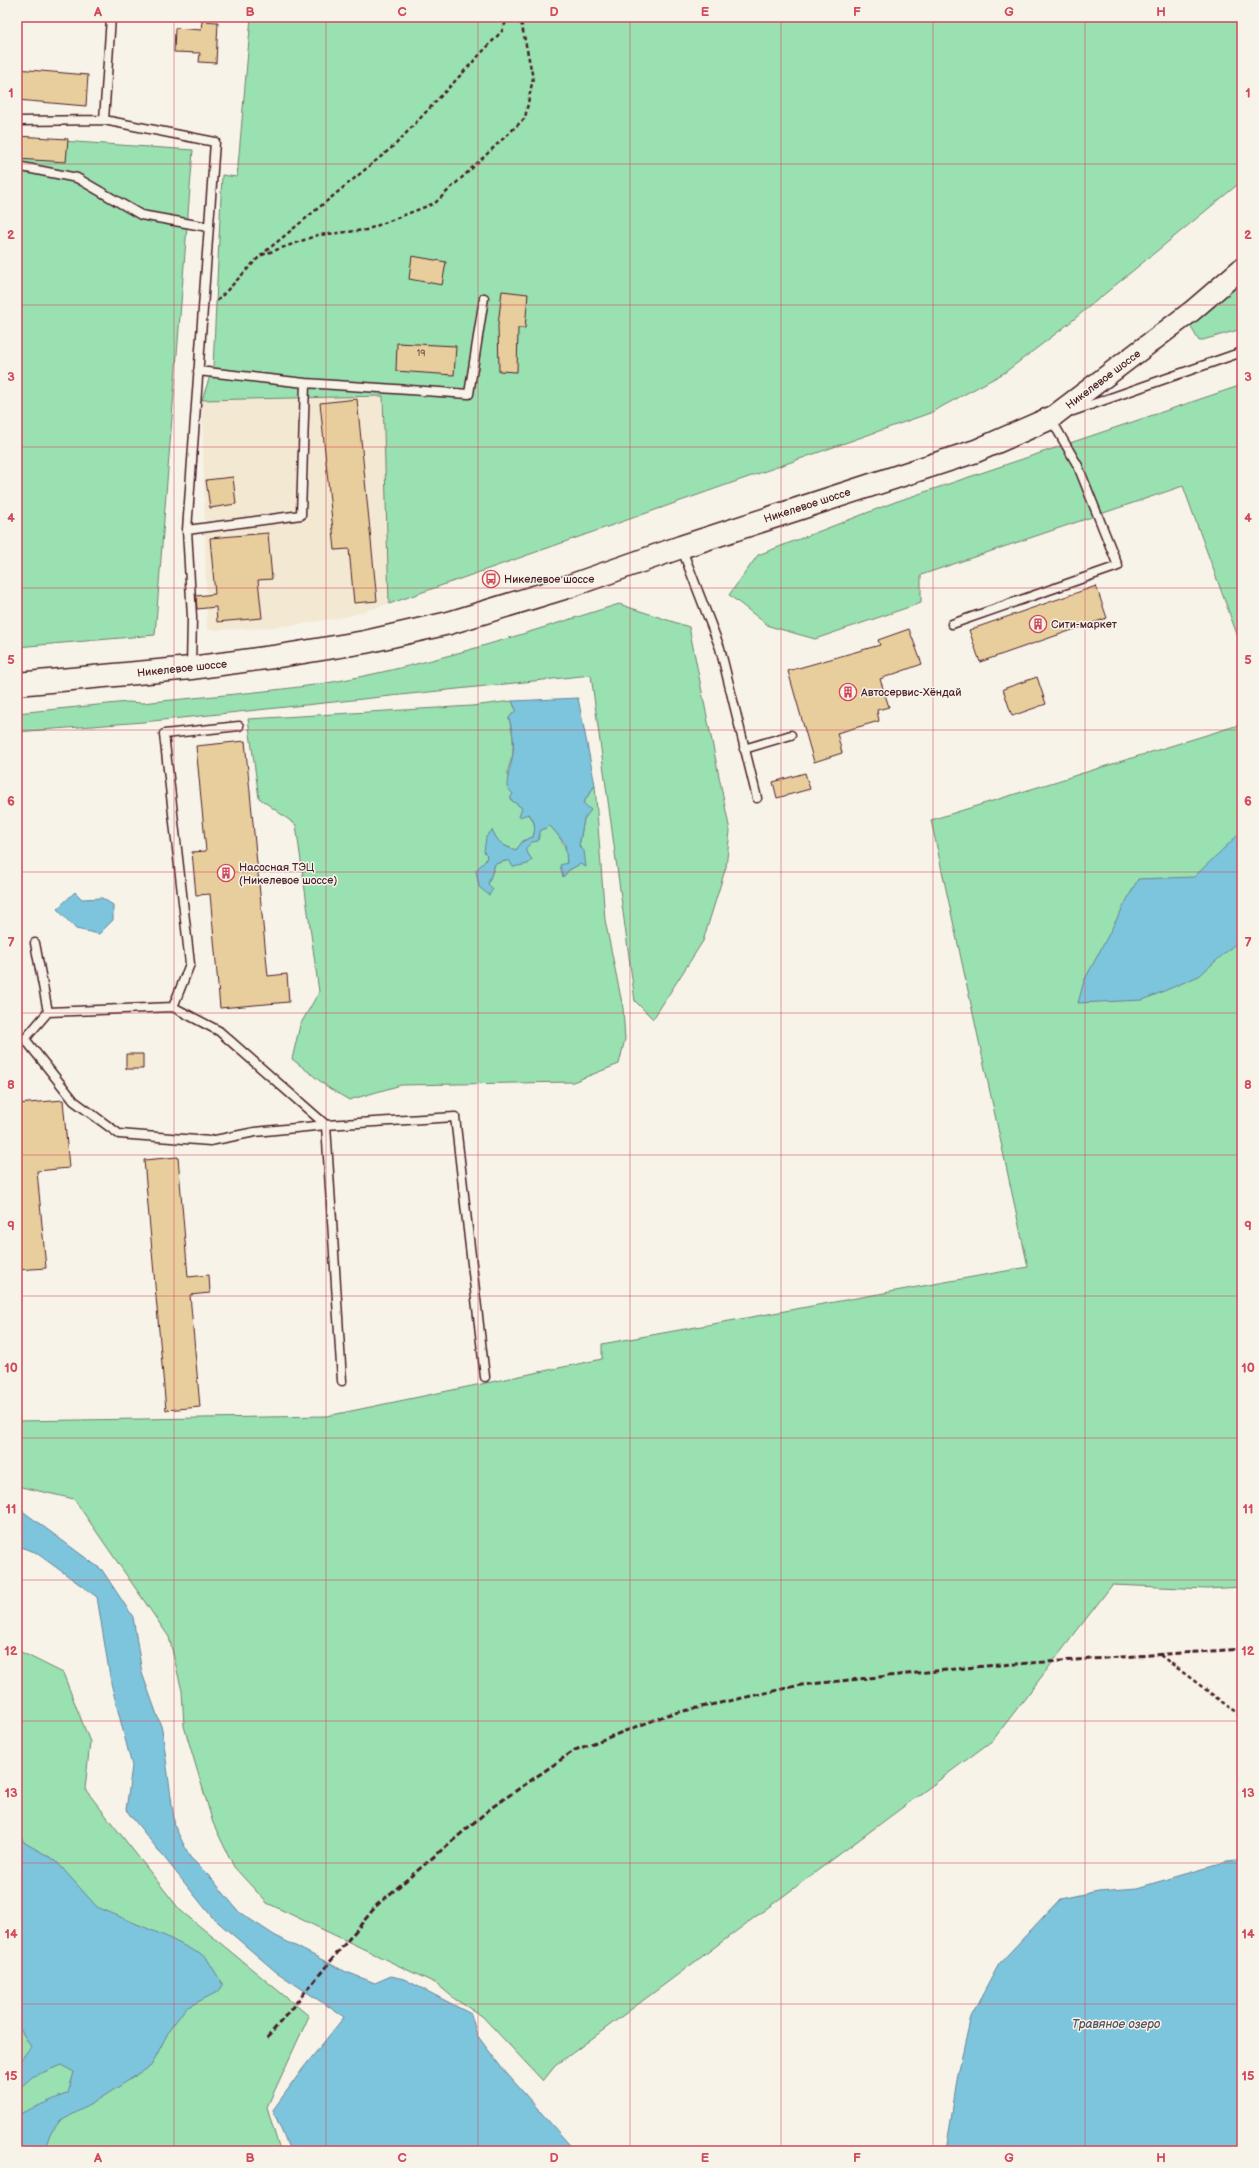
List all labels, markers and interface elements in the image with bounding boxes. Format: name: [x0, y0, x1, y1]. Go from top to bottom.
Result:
text: A: [93, 4, 102, 20]
text: B: [245, 4, 255, 20]
text: C: [397, 4, 407, 20]
text: D: [549, 4, 559, 20]
text: E: [701, 4, 710, 20]
text: F: [853, 4, 861, 20]
text: G: [1004, 4, 1014, 20]
text: H: [1156, 4, 1166, 20]
text: 1: [8, 85, 14, 101]
text: 1: [1245, 85, 1251, 101]
text: 2: [7, 227, 15, 243]
text: 2: [1244, 227, 1252, 243]
street label: Никелевое шоссе: [1063, 347, 1143, 412]
house number: 19: [417, 348, 425, 359]
text: 3: [7, 369, 15, 385]
text: 3: [1244, 369, 1252, 385]
street label: Никелевое шоссе: [762, 485, 852, 526]
text: 4: [7, 510, 15, 526]
text: 4: [1244, 510, 1252, 526]
bus stop icon: Никелевое шоссе: [481, 569, 501, 589]
place label: Никелевое шоссе: [504, 573, 594, 586]
building icon: Сити-маркет: [1028, 614, 1048, 634]
place label: Сити-маркет: [1051, 618, 1117, 631]
text: 5: [7, 652, 15, 668]
text: 5: [1244, 652, 1252, 668]
street label: Никелевое шоссе: [136, 657, 228, 680]
building icon: Автосервис-Хёндай: [838, 682, 858, 702]
place label: Автосервис-Хёндай: [860, 686, 962, 699]
text: 6: [7, 793, 15, 809]
text: 6: [1244, 793, 1252, 809]
place label: Насосная ТЭЦ (Никелевое шоссе): [239, 861, 337, 887]
building icon: Насосная ТЭЦ (Никелевое шоссе): [216, 863, 236, 883]
text: 7: [7, 935, 15, 951]
text: 7: [1244, 935, 1252, 951]
text: 8: [7, 1077, 15, 1093]
text: 8: [1244, 1077, 1252, 1093]
text: 9: [7, 1218, 15, 1234]
text: 9: [1244, 1218, 1252, 1234]
text: 10: [4, 1360, 18, 1376]
text: 10: [1241, 1360, 1255, 1376]
text: 11: [6, 1501, 16, 1517]
text: 11: [1243, 1501, 1253, 1517]
text: 12: [4, 1643, 18, 1659]
text: 12: [1241, 1643, 1255, 1659]
text: 13: [4, 1785, 18, 1801]
text: 13: [1241, 1785, 1255, 1801]
text: 14: [4, 1926, 18, 1942]
text: 14: [1241, 1926, 1255, 1942]
water label: Травяное озеро: [1072, 2017, 1161, 2032]
text: 15: [5, 2068, 18, 2084]
text: 15: [1242, 2068, 1255, 2084]
text: A: [93, 2150, 102, 2166]
text: B: [245, 2150, 255, 2166]
text: C: [397, 2150, 407, 2166]
text: D: [549, 2150, 559, 2166]
text: E: [701, 2150, 710, 2166]
text: F: [853, 2150, 861, 2166]
text: G: [1004, 2150, 1014, 2166]
text: H: [1156, 2150, 1166, 2166]

